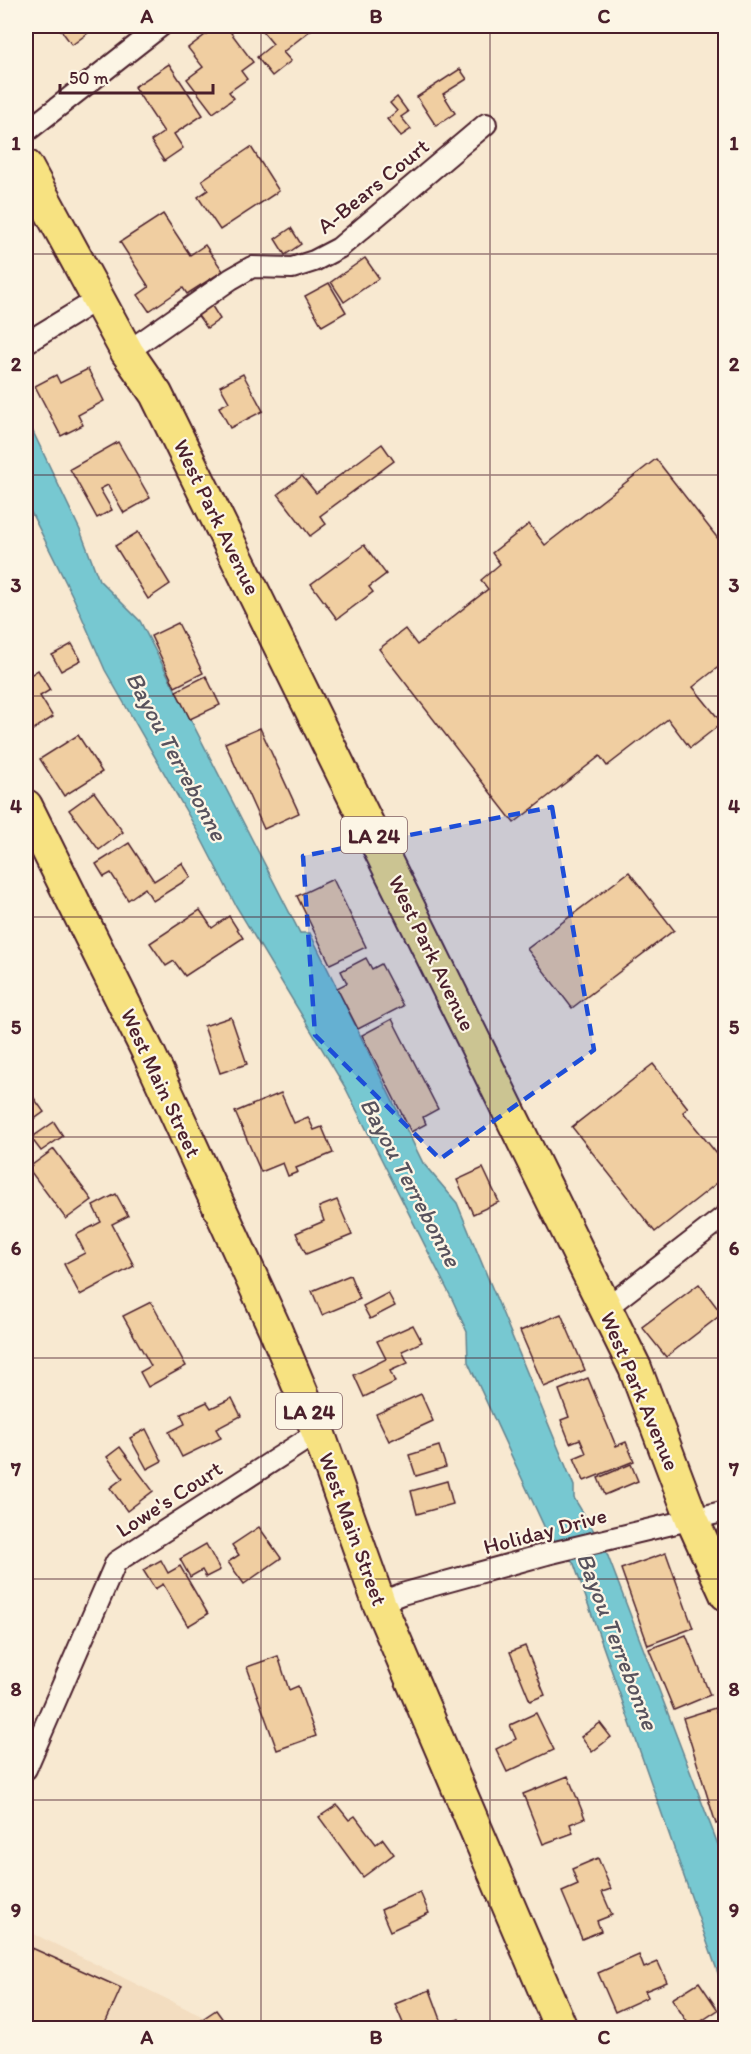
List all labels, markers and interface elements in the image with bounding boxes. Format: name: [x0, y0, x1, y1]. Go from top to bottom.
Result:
text: A: [140, 4, 154, 28]
text: B: [370, 4, 383, 28]
text: C: [598, 4, 611, 28]
scale bar: [60, 57, 213, 95]
text: 50 m: [69, 67, 109, 89]
text: 1: [11, 131, 21, 155]
text: 1: [729, 131, 739, 155]
street label: A-Bears Court: [312, 133, 434, 239]
text: 2: [11, 352, 22, 376]
text: 2: [729, 352, 740, 376]
street label: West Park Avenue: [168, 435, 266, 599]
text: 3: [11, 573, 22, 597]
text: 3: [729, 573, 740, 597]
water label: Bayou Terrebonne: [120, 666, 235, 847]
text: 4: [10, 794, 22, 818]
text: 4: [728, 794, 740, 818]
road number: LA 24: [341, 817, 407, 853]
street label: West Park Avenue: [383, 871, 481, 1035]
street label: West Main Street: [115, 1004, 207, 1162]
text: 5: [11, 1015, 22, 1039]
text: 5: [729, 1015, 740, 1039]
water label: Bayou Terrebonne: [354, 1092, 469, 1273]
text: 6: [11, 1236, 22, 1260]
text: 6: [729, 1236, 740, 1260]
street label: West Park Avenue: [594, 1308, 686, 1474]
road number: LA 24: [276, 1393, 342, 1429]
street label: West Main Street: [313, 1449, 393, 1609]
street label: Lowe's Court: [111, 1455, 227, 1543]
text: 7: [10, 1457, 21, 1481]
text: 7: [728, 1457, 739, 1481]
street label: Holiday Drive: [480, 1502, 610, 1560]
water label: Bayou Terrebonne: [571, 1548, 666, 1735]
text: 8: [11, 1677, 22, 1701]
text: 8: [729, 1677, 740, 1701]
text: 9: [11, 1898, 21, 1922]
text: 9: [729, 1898, 739, 1922]
text: A: [140, 2025, 154, 2049]
text: B: [370, 2025, 383, 2049]
text: C: [598, 2025, 611, 2049]

